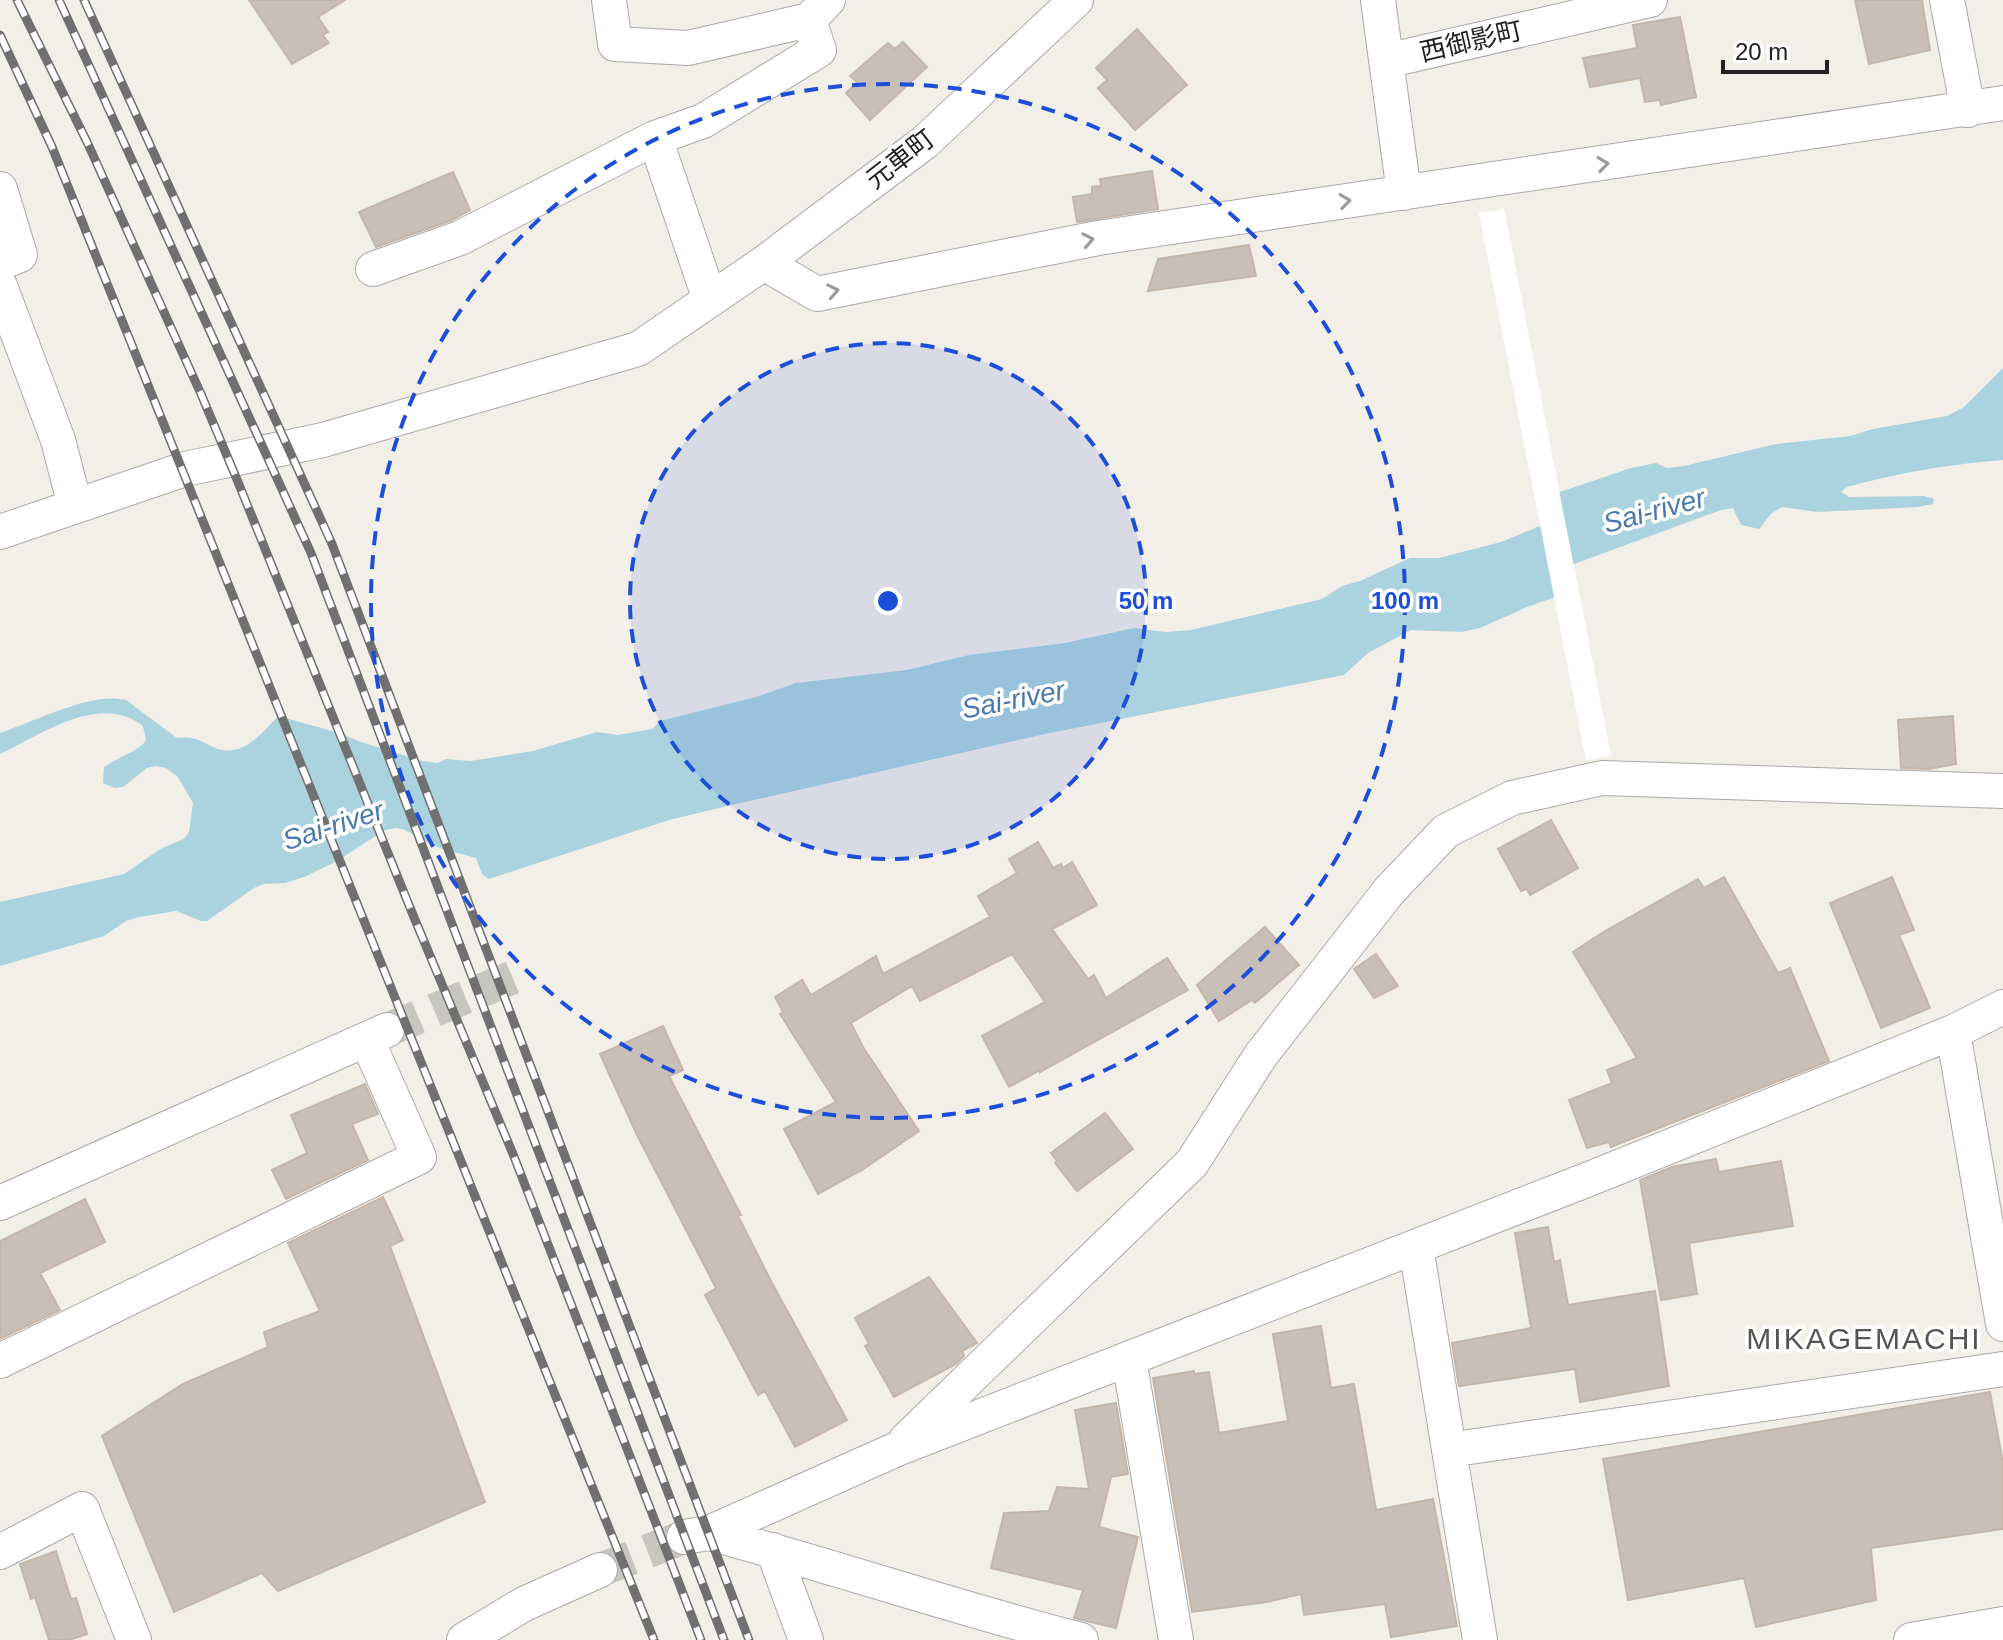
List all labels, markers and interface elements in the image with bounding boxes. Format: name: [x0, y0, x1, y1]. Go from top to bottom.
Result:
street label: 西御影町: [1417, 15, 1525, 67]
scale bar: [1723, 24, 1827, 74]
text: 20 m: [1735, 38, 1788, 65]
street label: 元車町: [860, 123, 940, 195]
one-way arrow: [1596, 156, 1610, 173]
one-way arrow: [1338, 193, 1352, 210]
one-way arrow: [1081, 232, 1095, 249]
one-way arrow: [827, 283, 840, 300]
water label: Sai-river: [1600, 482, 1710, 539]
centre of rings: [874, 587, 902, 615]
text: 50 m: [1119, 587, 1173, 614]
text: 100 m: [1371, 587, 1439, 614]
water label: Sai-river: [959, 674, 1069, 725]
water label: Sai-river: [279, 794, 389, 856]
district label: MIKAGEMACHI: [1746, 1322, 1982, 1355]

